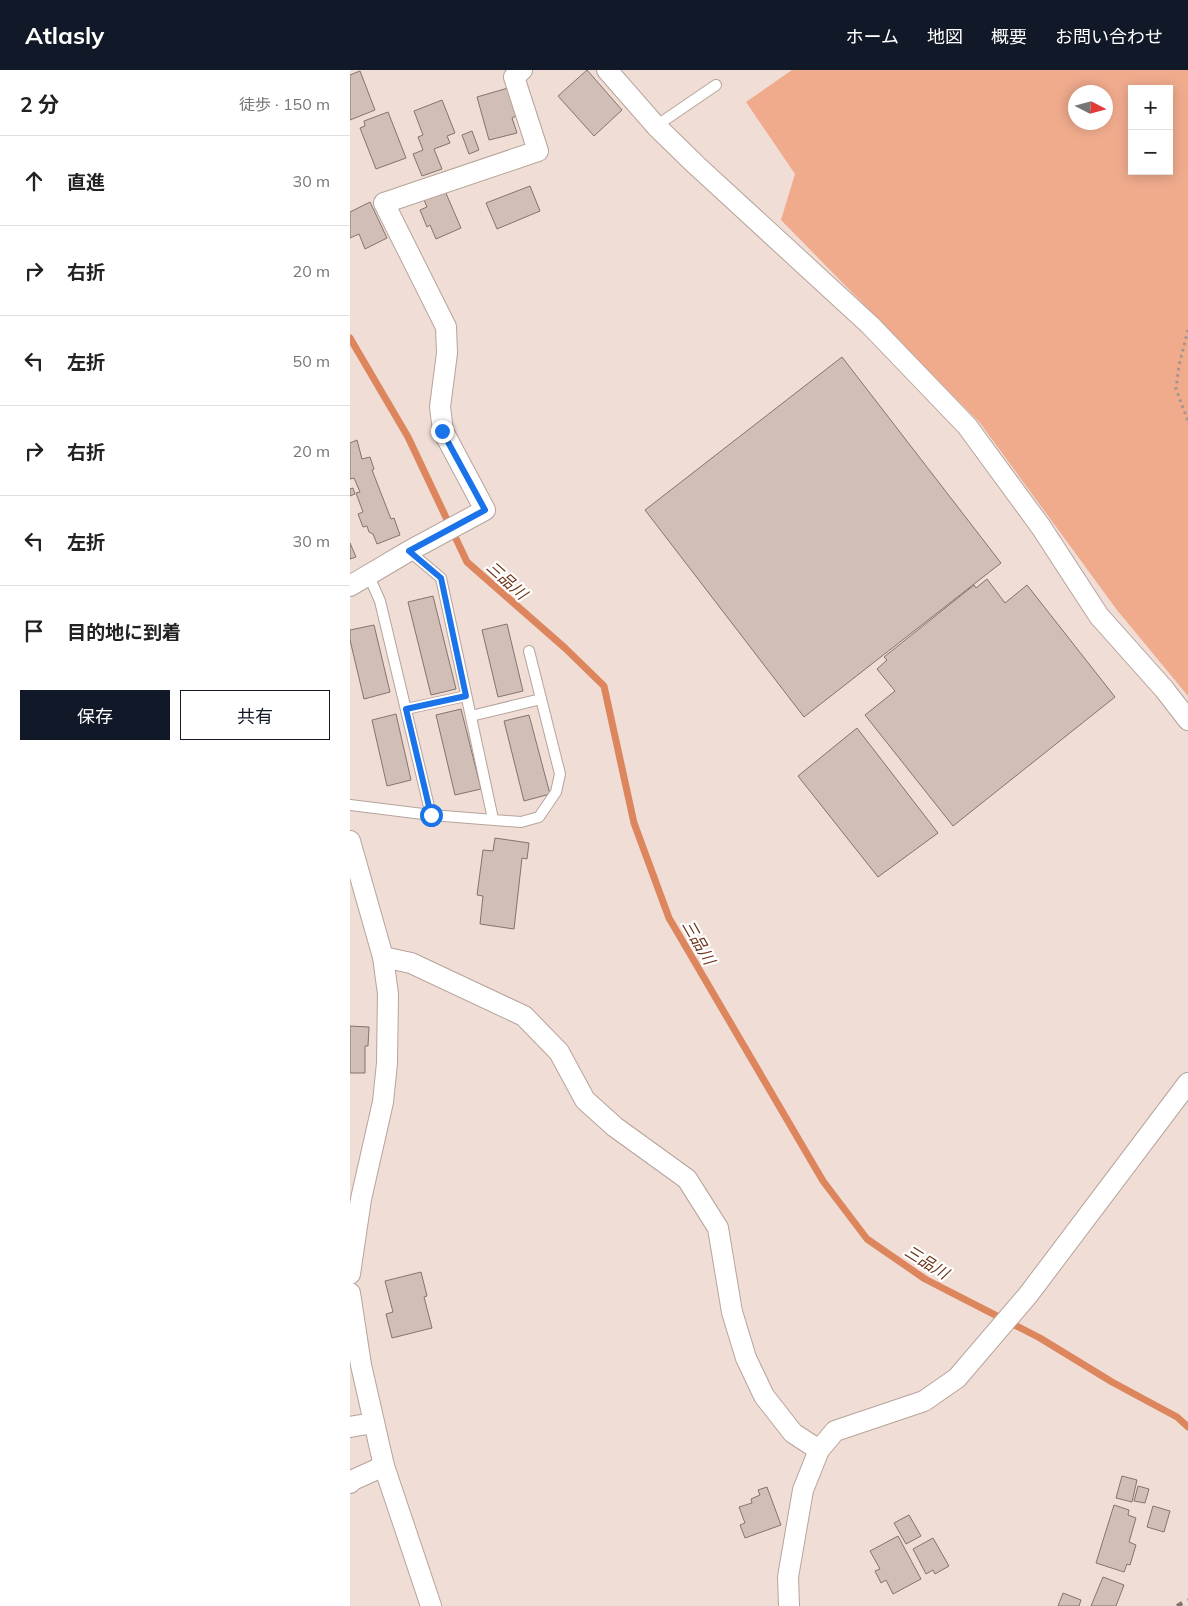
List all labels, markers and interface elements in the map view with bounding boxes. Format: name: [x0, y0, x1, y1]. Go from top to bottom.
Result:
text: Atlasly: [25, 20, 104, 50]
text: ホーム: [846, 25, 899, 48]
text: 地図: [927, 25, 963, 48]
text: 概要: [991, 25, 1027, 48]
text: お問い合わせ: [1055, 25, 1163, 48]
north arrow: [1068, 85, 1113, 130]
map controls: [1128, 85, 1173, 175]
button: +: [1128, 85, 1173, 130]
text: 2 分: [20, 91, 59, 117]
text: 徒歩 · 150 m: [239, 94, 330, 114]
button: −: [1128, 130, 1173, 175]
icon: ahead: [20, 167, 48, 195]
text: 直進: [67, 170, 105, 194]
text: 30 m: [293, 171, 330, 191]
icon: right: [20, 257, 48, 285]
text: 右折: [67, 260, 105, 284]
text: 20 m: [293, 261, 330, 281]
icon: left: [20, 347, 48, 375]
text: 左折: [67, 350, 105, 374]
text: 50 m: [293, 351, 330, 371]
route end: [431, 420, 454, 443]
icon: right: [20, 437, 48, 465]
text: 右折: [67, 440, 105, 464]
text: 20 m: [293, 441, 330, 461]
icon: left: [20, 527, 48, 555]
text: 左折: [67, 530, 105, 554]
text: 30 m: [293, 531, 330, 551]
water label: 三品川: [482, 557, 533, 605]
icon: arrive: [20, 617, 48, 645]
text: 目的地に到着: [67, 620, 181, 644]
button: 保存: [20, 690, 170, 740]
button: 共有: [180, 690, 330, 740]
route start: [420, 804, 443, 827]
water label: 三品川: [678, 916, 721, 970]
water label: 三品川: [901, 1241, 954, 1284]

